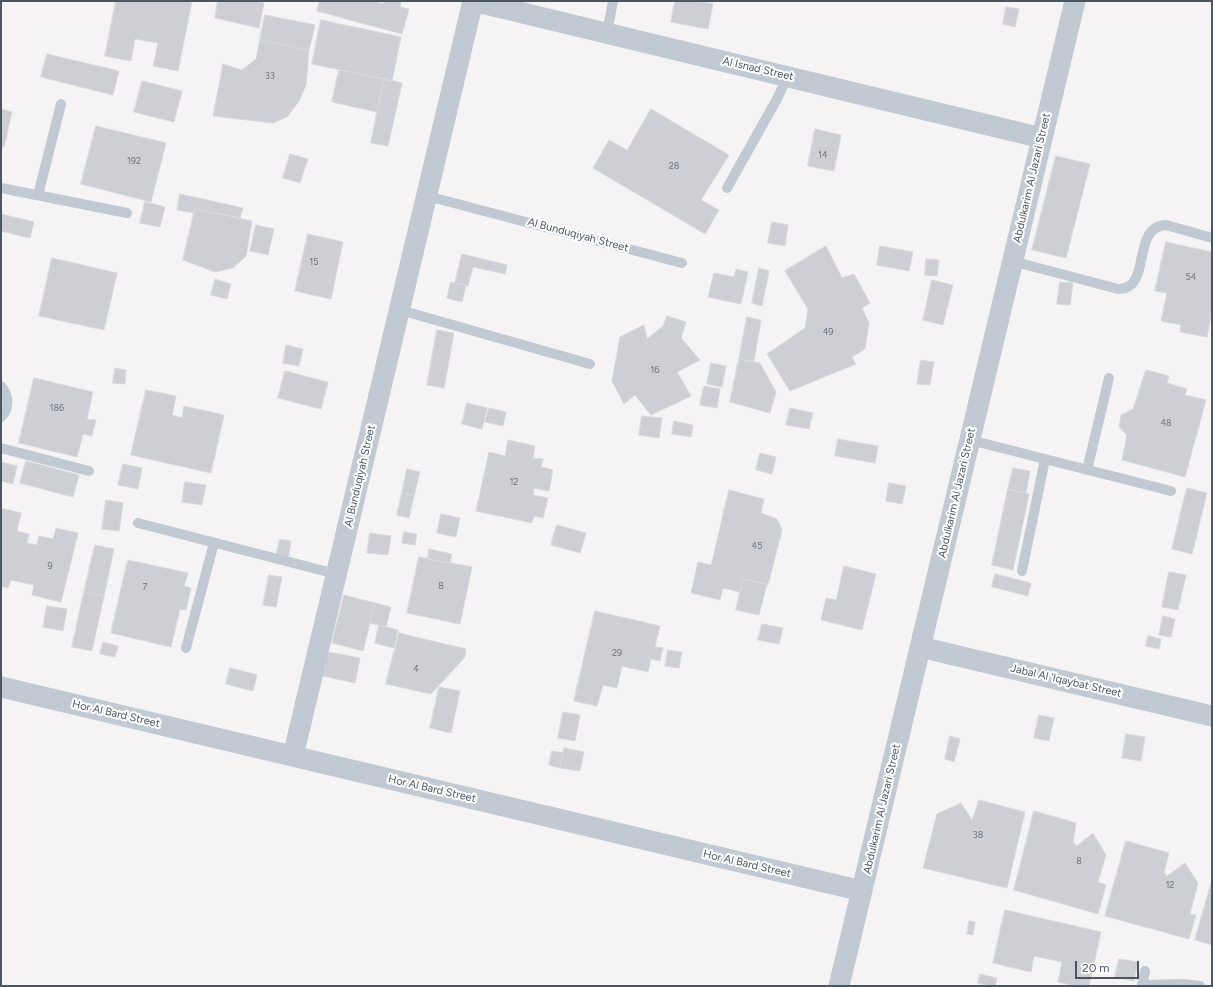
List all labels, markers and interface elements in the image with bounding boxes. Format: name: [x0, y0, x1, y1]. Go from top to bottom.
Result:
street label: Al Isnad Street: [721, 54, 795, 84]
house number: 33: [265, 71, 275, 81]
street label: Abdulkarim Al Jazari Street: [1011, 112, 1053, 244]
house number: 14: [818, 150, 828, 160]
house number: 192: [127, 156, 141, 166]
house number: 28: [669, 161, 679, 171]
street label: Al Bunduqiyah Street: [526, 215, 630, 255]
house number: 15: [310, 257, 318, 267]
house number: 54: [1186, 272, 1196, 282]
house number: 49: [823, 327, 833, 337]
house number: 16: [651, 365, 659, 375]
house number: 186: [50, 403, 64, 413]
house number: 48: [1160, 418, 1172, 428]
street label: Al Bunduqiyah Street: [342, 424, 378, 528]
street label: Abdulkarim Al Jazari Street: [936, 427, 978, 559]
house number: 12: [510, 477, 518, 487]
house number: 45: [752, 541, 762, 551]
house number: 9: [47, 561, 53, 571]
house number: 8: [438, 581, 444, 591]
house number: 7: [143, 582, 147, 592]
house number: 29: [612, 648, 622, 658]
street label: Jabal Al 'Iqaybat Street: [1009, 662, 1123, 700]
house number: 4: [413, 664, 419, 674]
street label: Hor Al Bard Street: [71, 697, 161, 731]
street label: Abdulkarim Al Jazari Street: [861, 743, 903, 875]
street label: Hor Al Bard Street: [387, 772, 477, 806]
house number: 38: [973, 830, 983, 840]
street label: Hor Al Bard Street: [702, 847, 792, 881]
house number: 8: [1076, 856, 1082, 866]
house number: 12: [1166, 880, 1174, 890]
scale bar: [1077, 953, 1141, 979]
text: 20 m: [1082, 961, 1110, 975]

